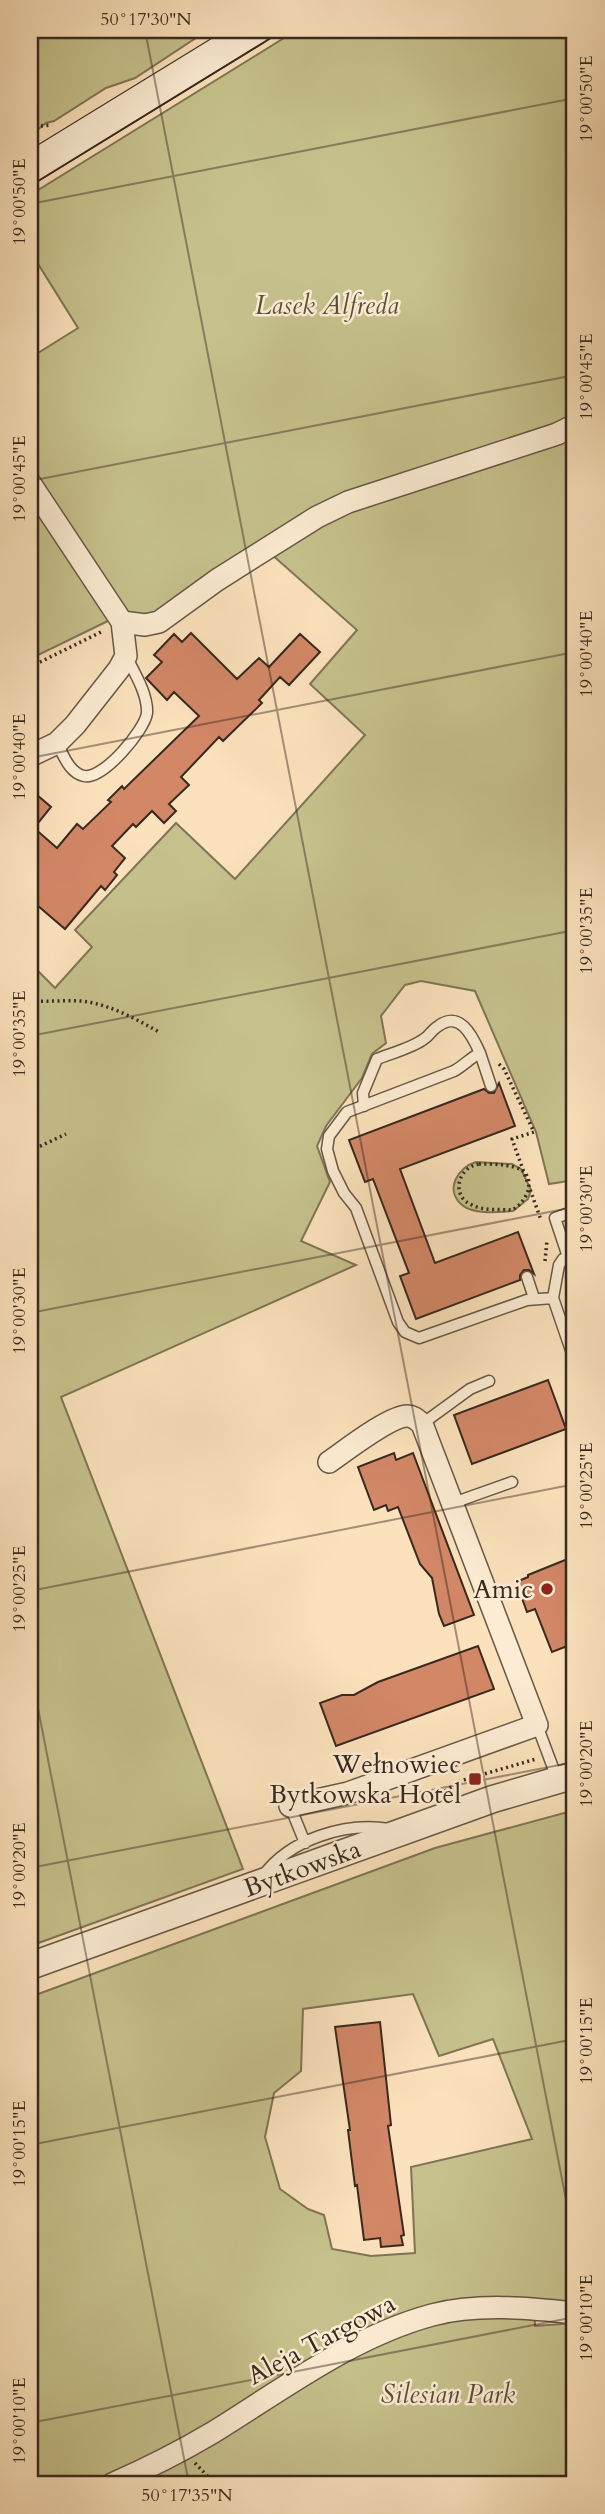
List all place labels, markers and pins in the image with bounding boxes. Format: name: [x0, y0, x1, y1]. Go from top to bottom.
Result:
place label: Amic: [473, 1572, 533, 1607]
marker: Amic: [539, 1581, 555, 1597]
place label: Wełnowiec Bytkowska Hotel: [269, 1747, 461, 1812]
marker: Wełnowiec Bytkowska Hotel: [467, 1771, 483, 1787]

